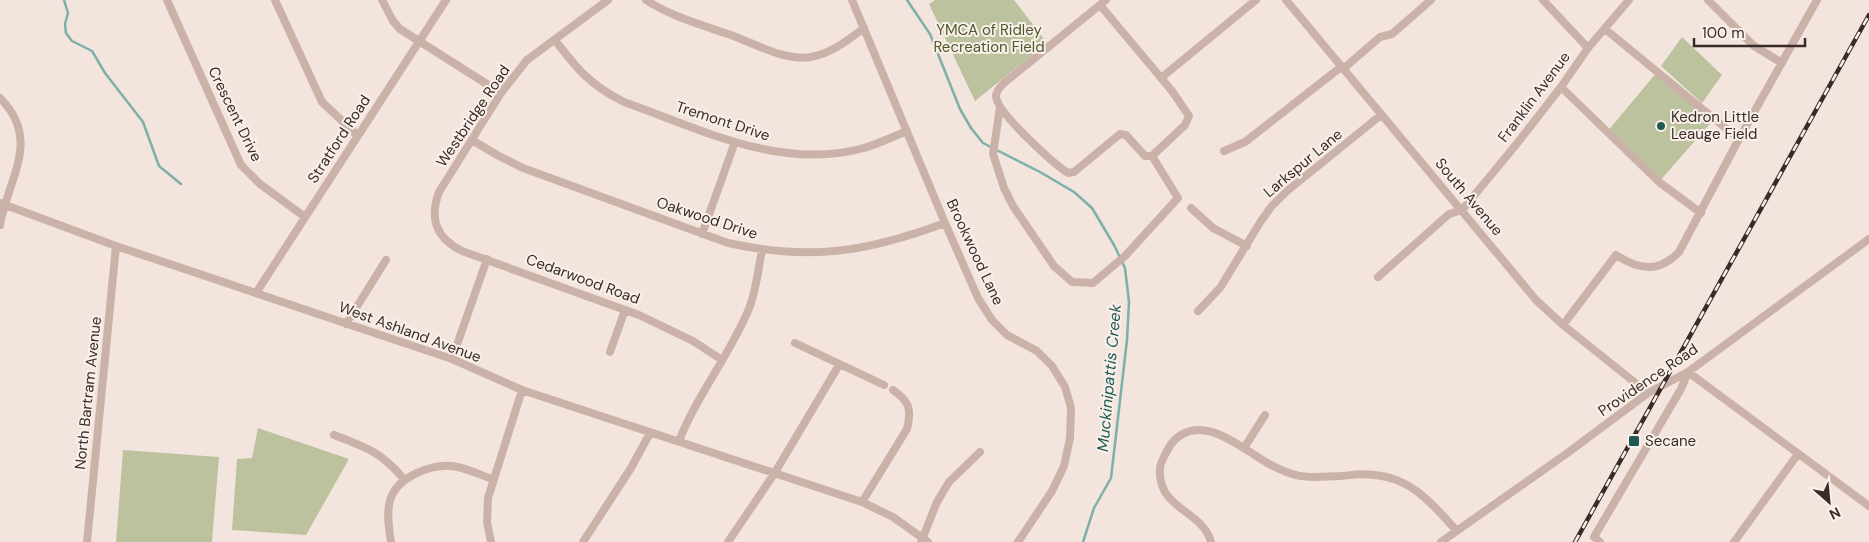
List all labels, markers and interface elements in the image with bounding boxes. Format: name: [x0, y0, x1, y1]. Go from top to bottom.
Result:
scale bar: [1694, 15, 1805, 47]
park label: YMCA of Ridley Recreation Field: [933, 20, 1045, 57]
text: 100 m: [1702, 23, 1745, 43]
street label: Franklin Avenue: [1493, 48, 1575, 146]
street label: Westbridge Road: [431, 61, 515, 171]
street label: Crescent Drive: [203, 63, 267, 165]
street label: Stratford Road: [303, 91, 375, 187]
street label: Tremont Drive: [673, 96, 773, 146]
place label: Kedron Little Leauge Field: [1671, 107, 1759, 144]
marker: Kedron Little Leauge Field: [1655, 120, 1667, 132]
street label: Larkspur Lane: [1259, 124, 1347, 202]
street label: South Avenue: [1431, 154, 1507, 240]
street label: Oakwood Drive: [654, 192, 760, 244]
street label: Brookwood Lane: [942, 196, 1008, 308]
street label: Cedarwood Road: [523, 249, 643, 309]
street label: West Ashland Avenue: [336, 297, 484, 367]
water label: Muckinipattis Creek: [1092, 302, 1126, 453]
street label: North Bartram Avenue: [70, 315, 106, 471]
street label: Providence Road: [1594, 339, 1702, 421]
place label: Secane: [1645, 431, 1696, 451]
marker: Secane: [1627, 434, 1641, 448]
north arrow: [1804, 477, 1854, 527]
text: N: [1826, 503, 1844, 524]

